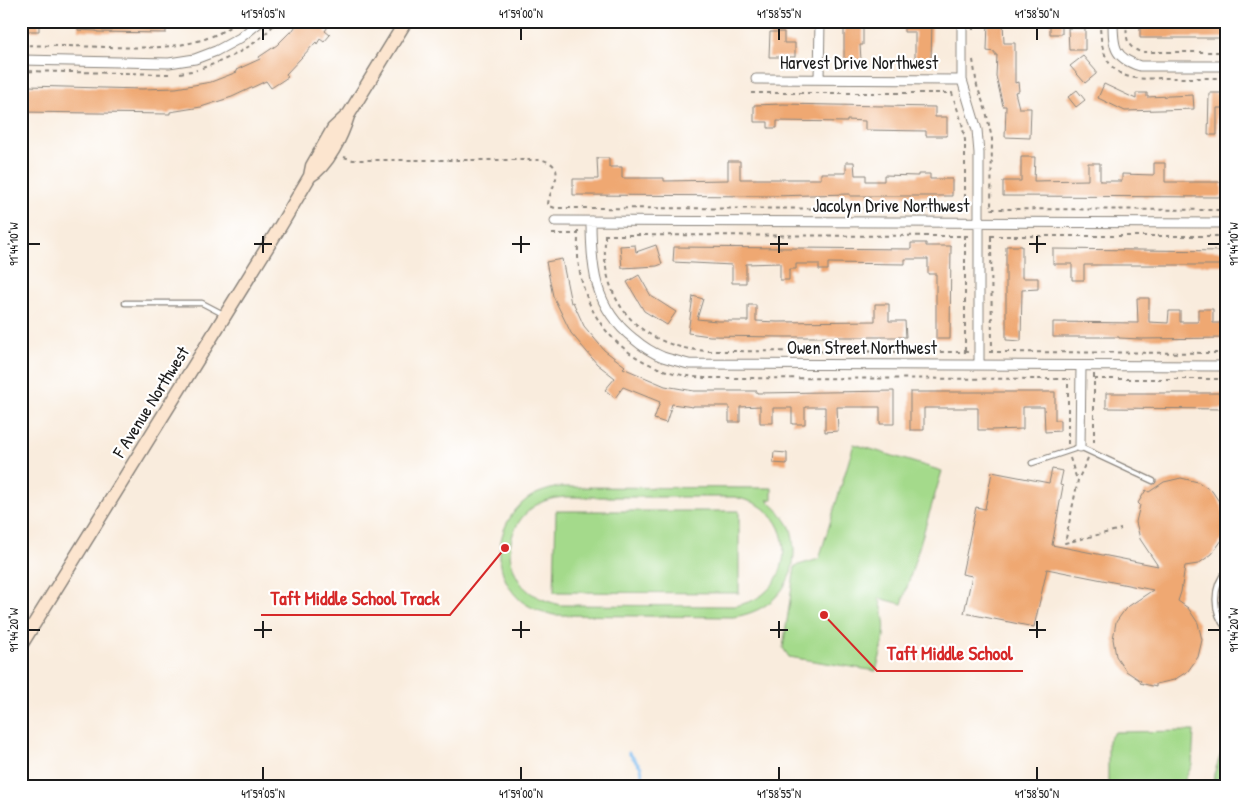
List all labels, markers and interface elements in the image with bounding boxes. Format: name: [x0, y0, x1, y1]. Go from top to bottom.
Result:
text: 41°59'05"N: [241, 5, 285, 22]
text: 41°59'00"N: [499, 5, 543, 22]
text: 41°58'55"N: [757, 5, 801, 22]
text: 41°58'50"N: [1015, 5, 1059, 22]
street label: Harvest Drive Northwest: [780, 50, 939, 75]
street label: Jacolyn Drive Northwest: [813, 193, 970, 218]
text: 91°44'10"W: [5, 222, 22, 266]
text: 91°44'10"W: [1225, 222, 1242, 266]
street label: Owen Street Northwest: [787, 335, 938, 360]
street label: F Avenue Northwest: [106, 341, 195, 463]
callout: Taft Middle School Track: [261, 581, 450, 615]
text: Taft Middle School Track: [269, 585, 440, 611]
text: 91°44'20"W: [5, 607, 22, 652]
text: 91°44'20"W: [1225, 607, 1242, 652]
callout: Taft Middle School: [877, 637, 1023, 671]
text: Taft Middle School: [886, 640, 1014, 666]
text: 41°59'05"N: [241, 785, 285, 802]
text: 41°59'00"N: [499, 785, 543, 802]
text: 41°58'55"N: [757, 785, 801, 802]
text: 41°58'50"N: [1015, 785, 1059, 802]

